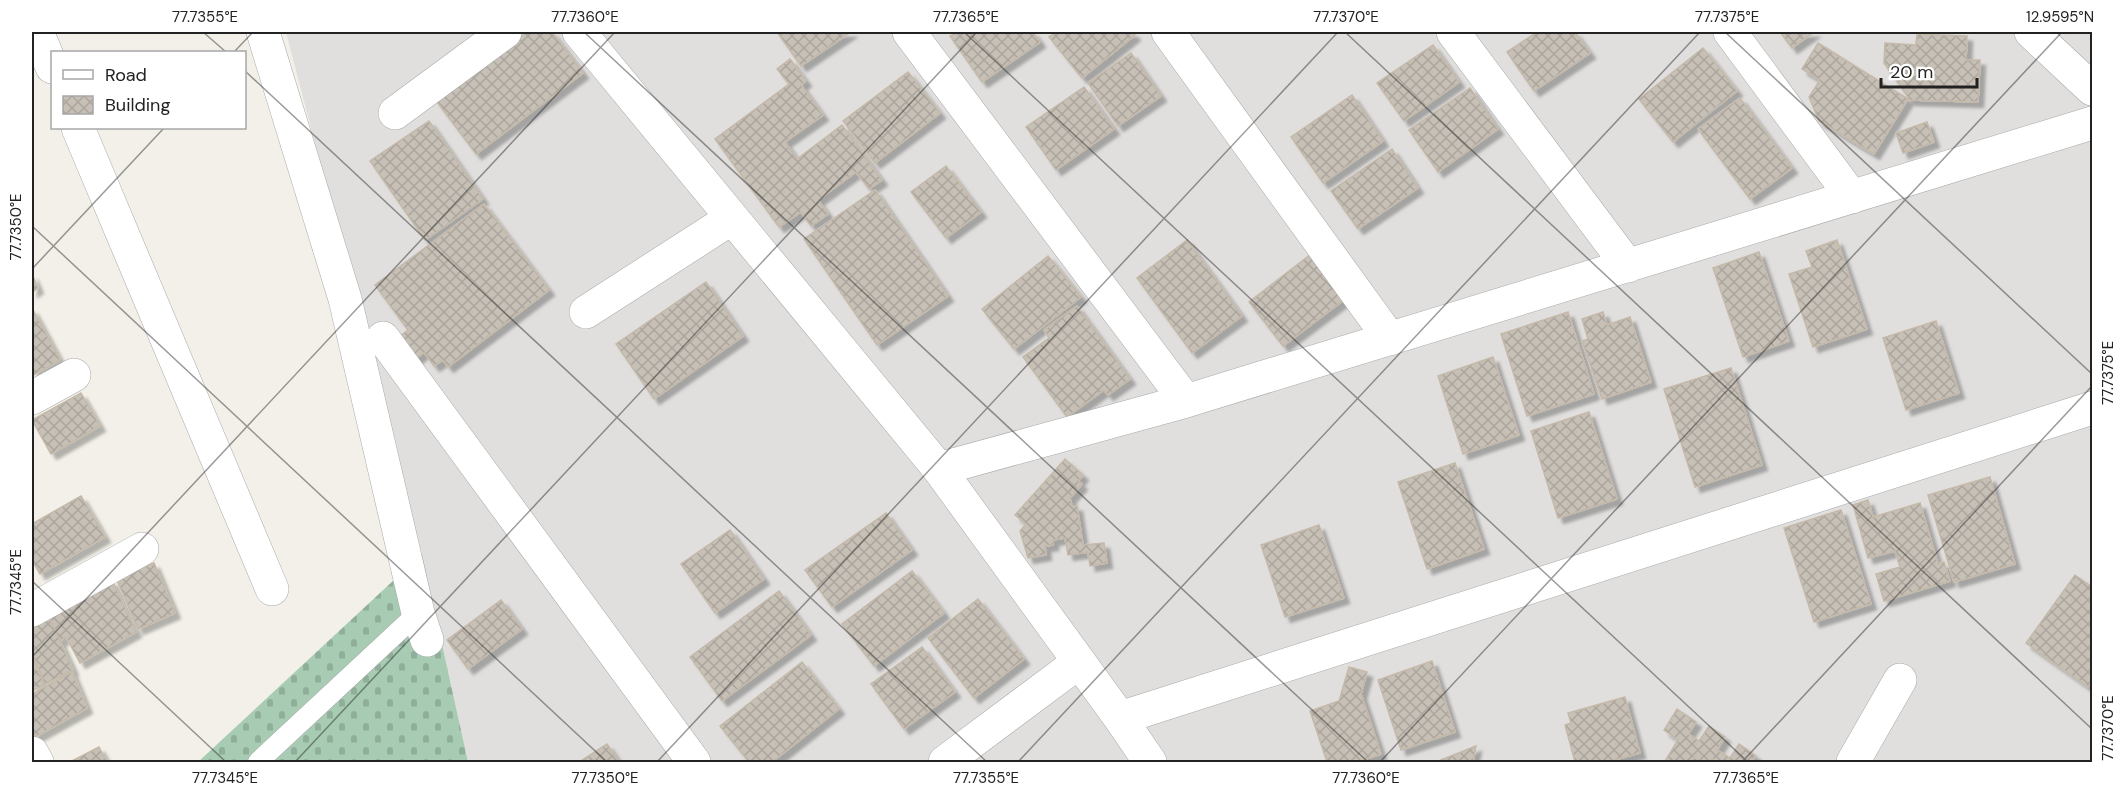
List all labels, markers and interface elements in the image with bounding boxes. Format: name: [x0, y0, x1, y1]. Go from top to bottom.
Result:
text: 77.7355°E: [172, 7, 238, 27]
text: 77.7360°E: [551, 7, 619, 27]
text: 77.7365°E: [933, 7, 999, 27]
text: 77.7370°E: [1313, 7, 1379, 27]
text: 77.7375°E: [1695, 7, 1759, 27]
text: 12.9595°N: [2026, 7, 2094, 27]
legend: [51, 51, 246, 129]
scale bar: [1881, 51, 1977, 89]
text: 20 m: [1890, 60, 1933, 84]
text: Road: [105, 63, 147, 87]
text: Building: [105, 93, 170, 117]
text: 77.7350°E: [6, 193, 26, 261]
text: 77.7375°E: [2098, 341, 2118, 405]
text: 77.7345°E: [6, 549, 26, 615]
text: 77.7370°E: [2098, 695, 2118, 761]
text: 77.7345°E: [192, 768, 258, 788]
text: 77.7350°E: [571, 768, 639, 788]
text: 77.7355°E: [953, 768, 1019, 788]
text: 77.7360°E: [1332, 768, 1400, 788]
text: 77.7365°E: [1713, 768, 1779, 788]

